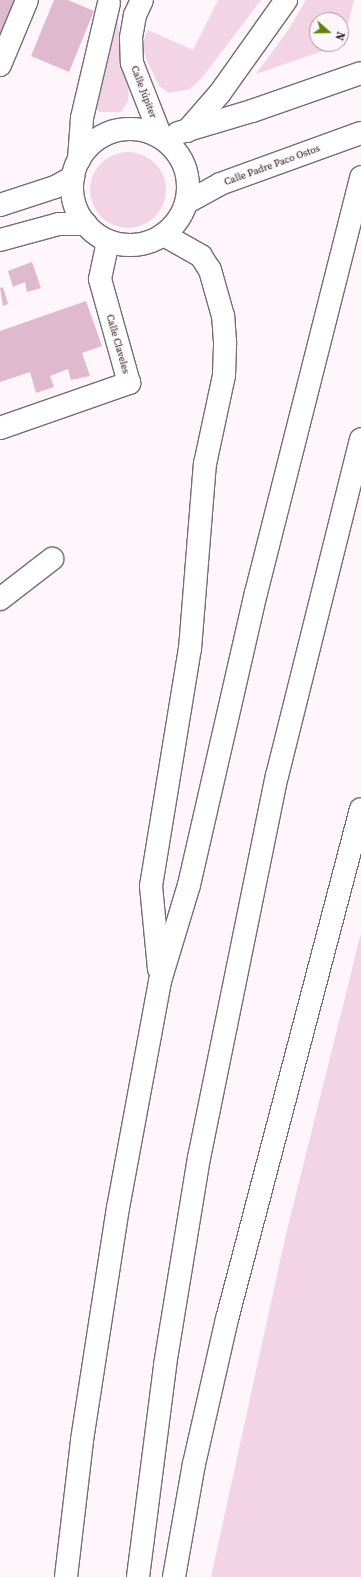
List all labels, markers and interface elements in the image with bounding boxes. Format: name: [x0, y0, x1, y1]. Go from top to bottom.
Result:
north arrow: [309, 12, 349, 52]
text: N: [331, 30, 348, 42]
street label: Calle Júpiter: [128, 64, 160, 120]
street label: Calle Padre Paco Ostos: [222, 142, 322, 188]
street label: Calle Claveles: [104, 313, 132, 375]

